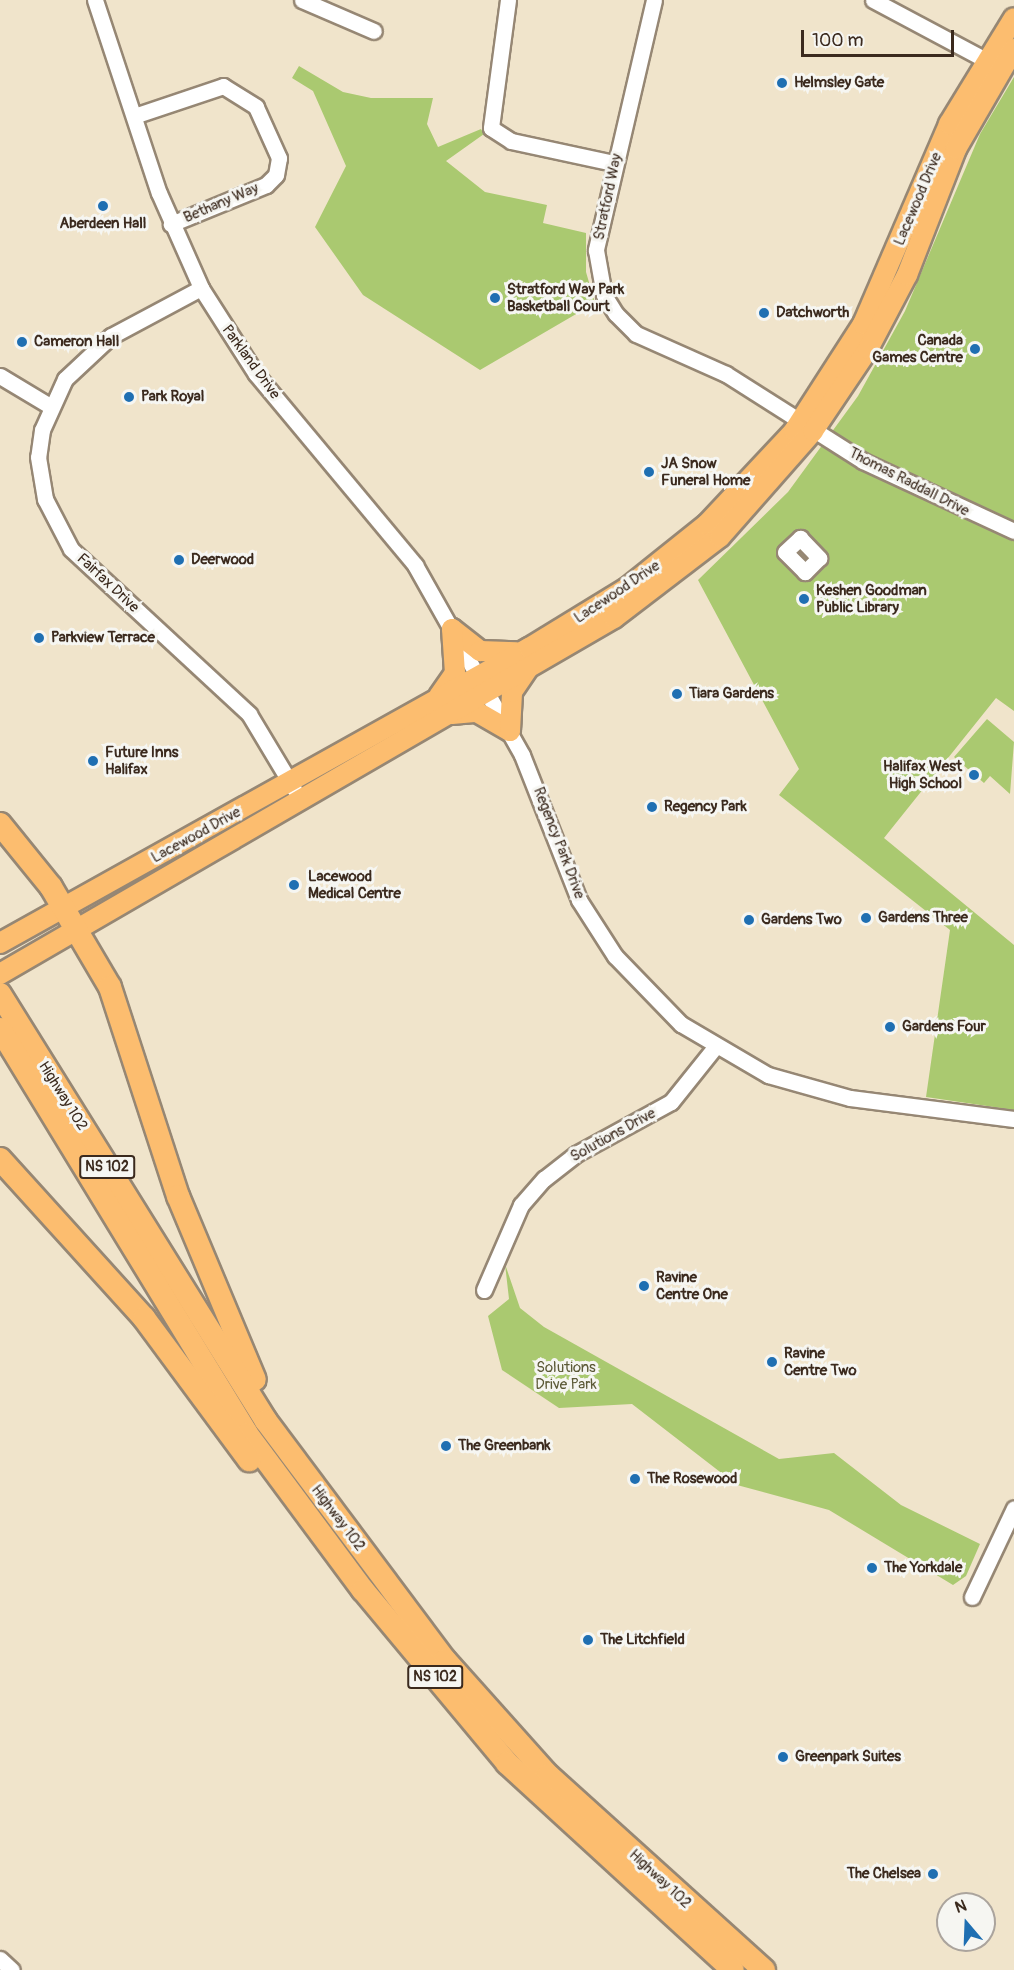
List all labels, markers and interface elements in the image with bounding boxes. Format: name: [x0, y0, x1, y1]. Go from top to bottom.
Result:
scale bar: [804, 18, 957, 56]
text: 100 m: [812, 29, 864, 52]
place label: Helmsley Gate: [794, 74, 884, 92]
marker: Helmsley Gate: [775, 76, 789, 90]
street label: Lacewood Drive: [890, 150, 946, 248]
street label: Stratford Way: [590, 152, 626, 242]
street label: Bethany Way: [181, 179, 261, 227]
marker: Aberdeen Hall: [96, 199, 110, 213]
place label: Aberdeen Hall: [60, 215, 146, 233]
place label: Stratford Way Park Basketball Court: [507, 280, 624, 315]
marker: Stratford Way Park Basketball Court: [488, 291, 502, 305]
place label: Datchworth: [776, 304, 849, 322]
marker: Datchworth: [757, 306, 771, 320]
street label: Parkland Drive: [218, 321, 284, 403]
place label: Canada Games Centre: [872, 331, 963, 366]
place label: Cameron Hall: [34, 333, 119, 351]
marker: Cameron Hall: [15, 335, 29, 349]
marker: Canada Games Centre: [968, 342, 982, 356]
place label: Park Royal: [141, 388, 204, 406]
marker: Park Royal: [122, 390, 136, 404]
street label: Thomas Raddall Drive: [846, 444, 972, 520]
place label: JA Snow Funeral Home: [661, 454, 750, 489]
marker: JA Snow Funeral Home: [642, 465, 656, 479]
street label: Fairfax Drive: [73, 550, 143, 616]
place label: Deerwood: [191, 551, 254, 569]
marker: Deerwood: [172, 553, 186, 567]
street label: Lacewood Drive: [571, 557, 663, 627]
place label: Keshen Goodman Public Library: [816, 581, 927, 616]
marker: Keshen Goodman Public Library: [797, 592, 811, 606]
place label: Parkview Terrace: [51, 629, 155, 647]
marker: Parkview Terrace: [32, 631, 46, 645]
place label: Tiara Gardens: [689, 685, 774, 703]
marker: Tiara Gardens: [670, 687, 684, 701]
place label: Future Inns Halifax: [105, 743, 178, 778]
marker: Future Inns Halifax: [86, 754, 100, 768]
place label: Halifax West High School: [883, 757, 962, 792]
marker: Halifax West High School: [967, 768, 981, 782]
street label: Regency Park Drive: [529, 785, 589, 901]
place label: Regency Park: [664, 798, 747, 816]
marker: Regency Park: [645, 800, 659, 814]
street label: Lacewood Drive: [148, 803, 244, 867]
place label: Lacewood Medical Centre: [308, 867, 401, 902]
marker: Lacewood Medical Centre: [285, 876, 303, 894]
place label: Gardens Three: [878, 909, 968, 927]
place label: Gardens Two: [761, 911, 842, 929]
marker: Gardens Three: [859, 911, 873, 925]
marker: Gardens Two: [742, 913, 756, 927]
place label: Gardens Four: [902, 1018, 986, 1036]
marker: Gardens Four: [883, 1020, 897, 1034]
street label: Highway 102: [35, 1058, 91, 1134]
street label: Solutions Drive: [567, 1104, 659, 1166]
road number: NS 102: [78, 1156, 136, 1178]
place label: Ravine Centre One: [656, 1268, 728, 1303]
marker: Ravine Centre One: [637, 1279, 651, 1293]
place label: Ravine Centre Two: [784, 1344, 856, 1379]
marker: Ravine Centre Two: [765, 1355, 779, 1369]
park label: Solutions Drive Park: [535, 1358, 597, 1393]
place label: The Greenbank: [458, 1437, 551, 1455]
marker: The Greenbank: [439, 1439, 453, 1453]
place label: The Rosewood: [647, 1470, 737, 1488]
marker: The Rosewood: [628, 1472, 642, 1486]
street label: Highway 102: [307, 1481, 369, 1555]
place label: The Yorkdale: [884, 1559, 962, 1577]
marker: The Yorkdale: [865, 1561, 879, 1575]
place label: The Litchfield: [600, 1631, 685, 1649]
marker: The Litchfield: [581, 1633, 595, 1647]
road number: NS 102: [406, 1666, 464, 1688]
place label: Greenpark Suites: [795, 1748, 901, 1766]
marker: Greenpark Suites: [776, 1750, 790, 1764]
street label: Highway 102: [625, 1846, 695, 1912]
place label: The Chelsea: [847, 1865, 921, 1883]
marker: The Chelsea: [926, 1867, 940, 1881]
north arrow: [936, 1892, 996, 1952]
text: N: [952, 1896, 969, 1918]

